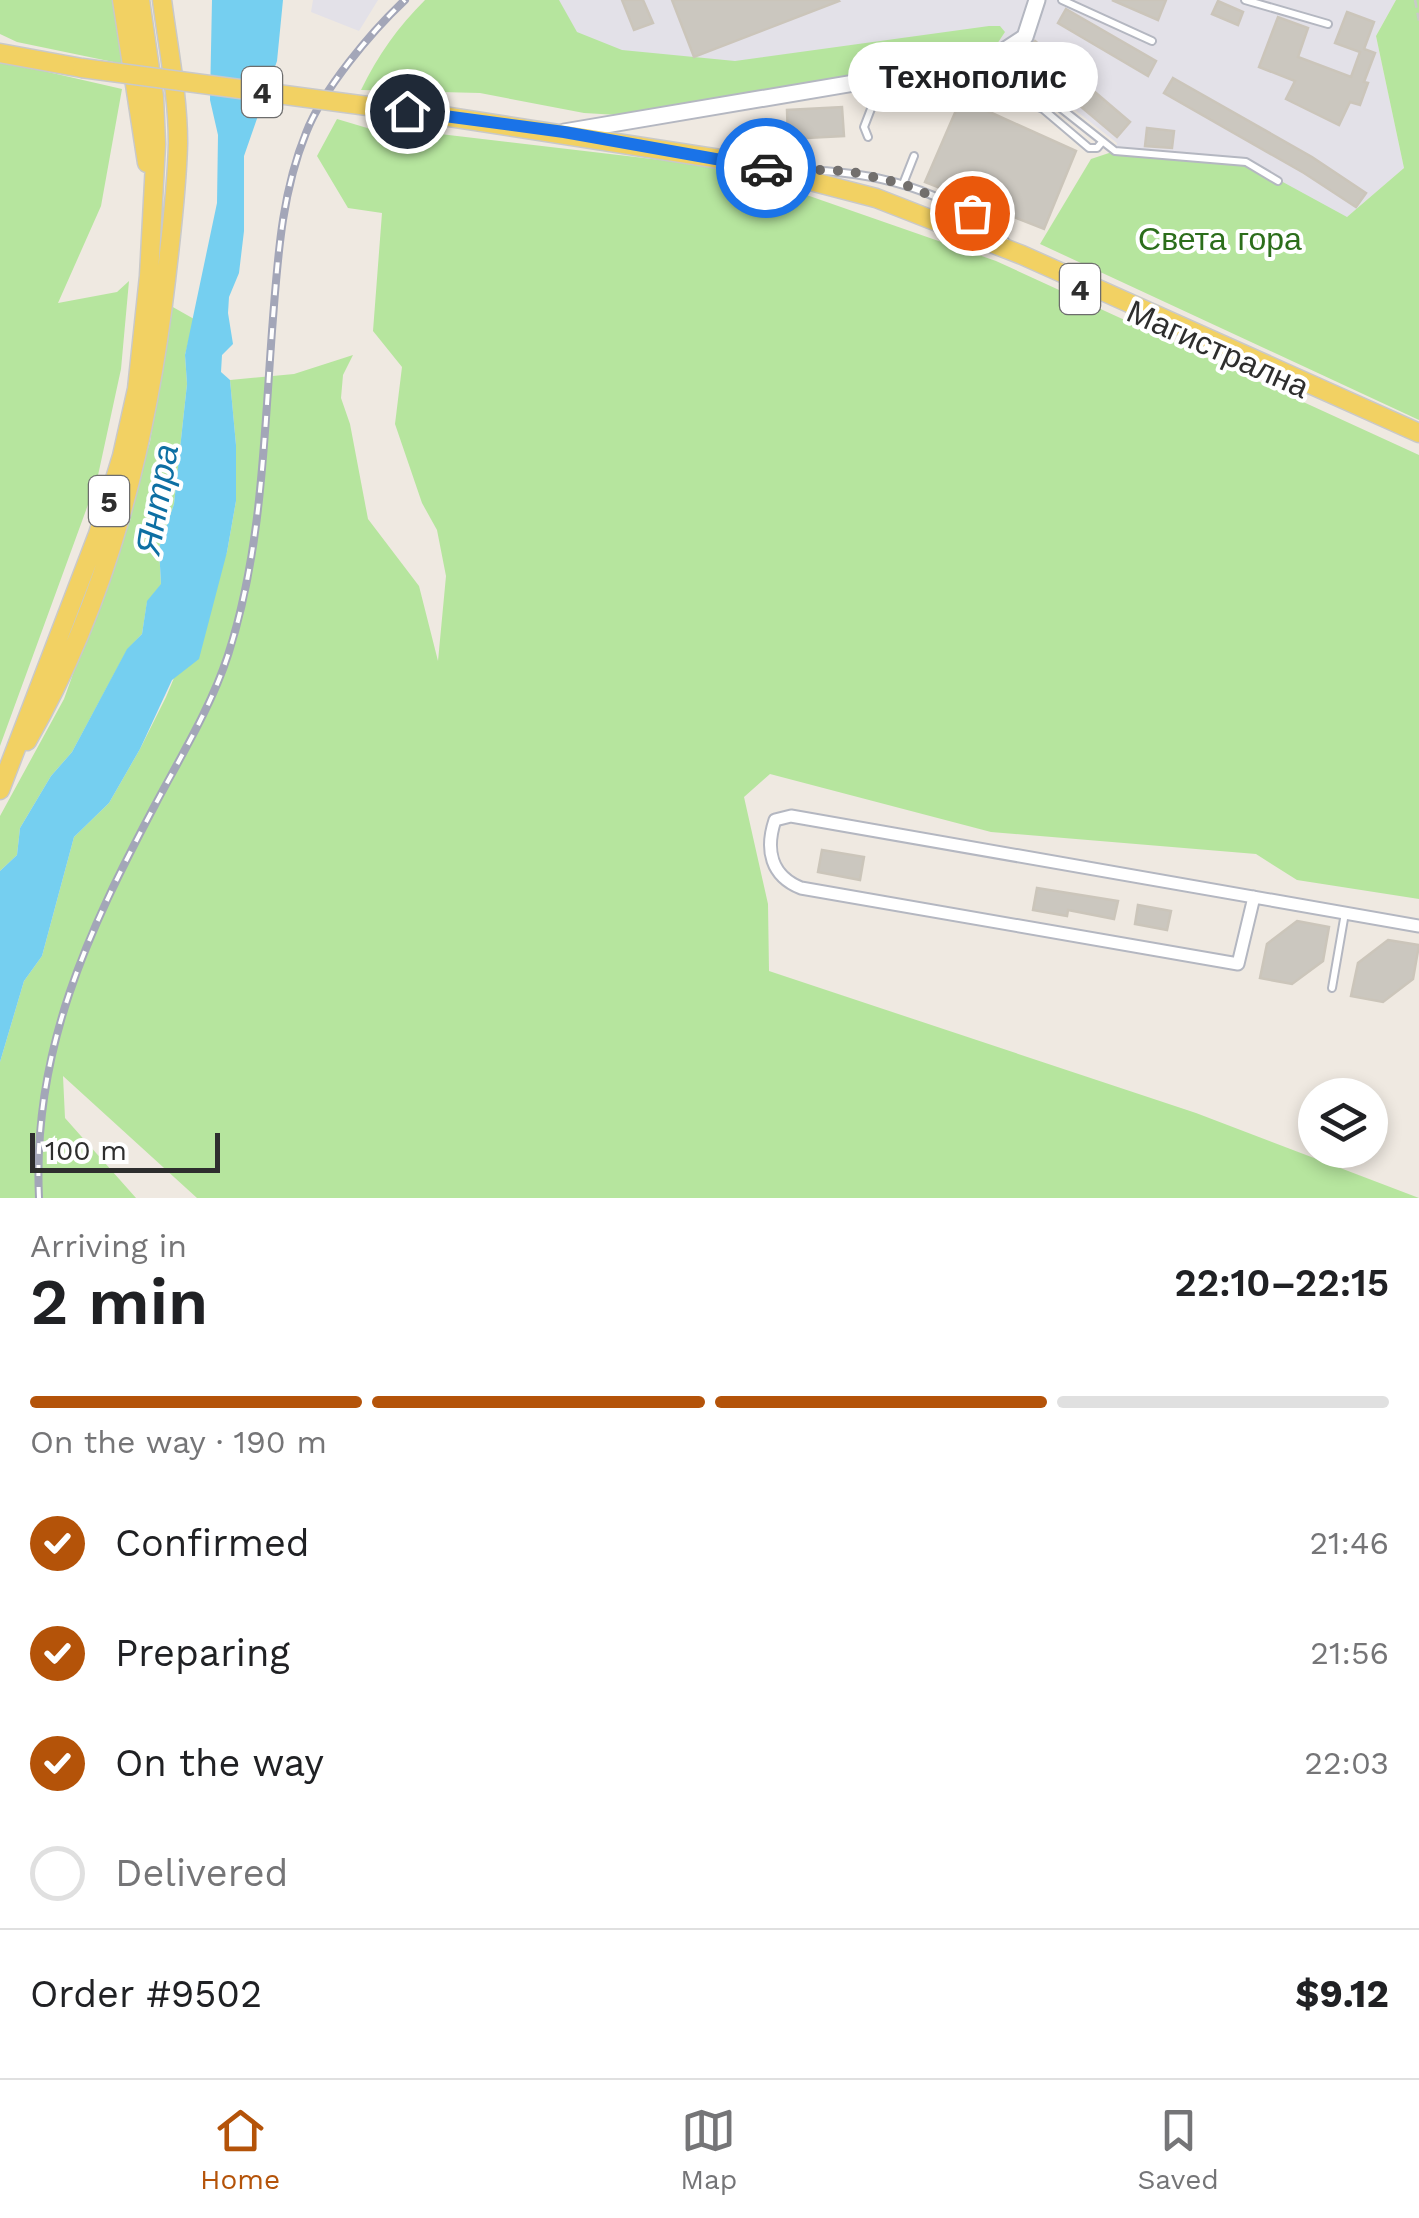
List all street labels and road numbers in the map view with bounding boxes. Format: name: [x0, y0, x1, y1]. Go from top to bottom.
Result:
road number: 4: [242, 67, 282, 117]
road number: 4: [1060, 264, 1100, 314]
street label: Магистрална: [1121, 292, 1315, 406]
road number: 5: [89, 476, 129, 526]

